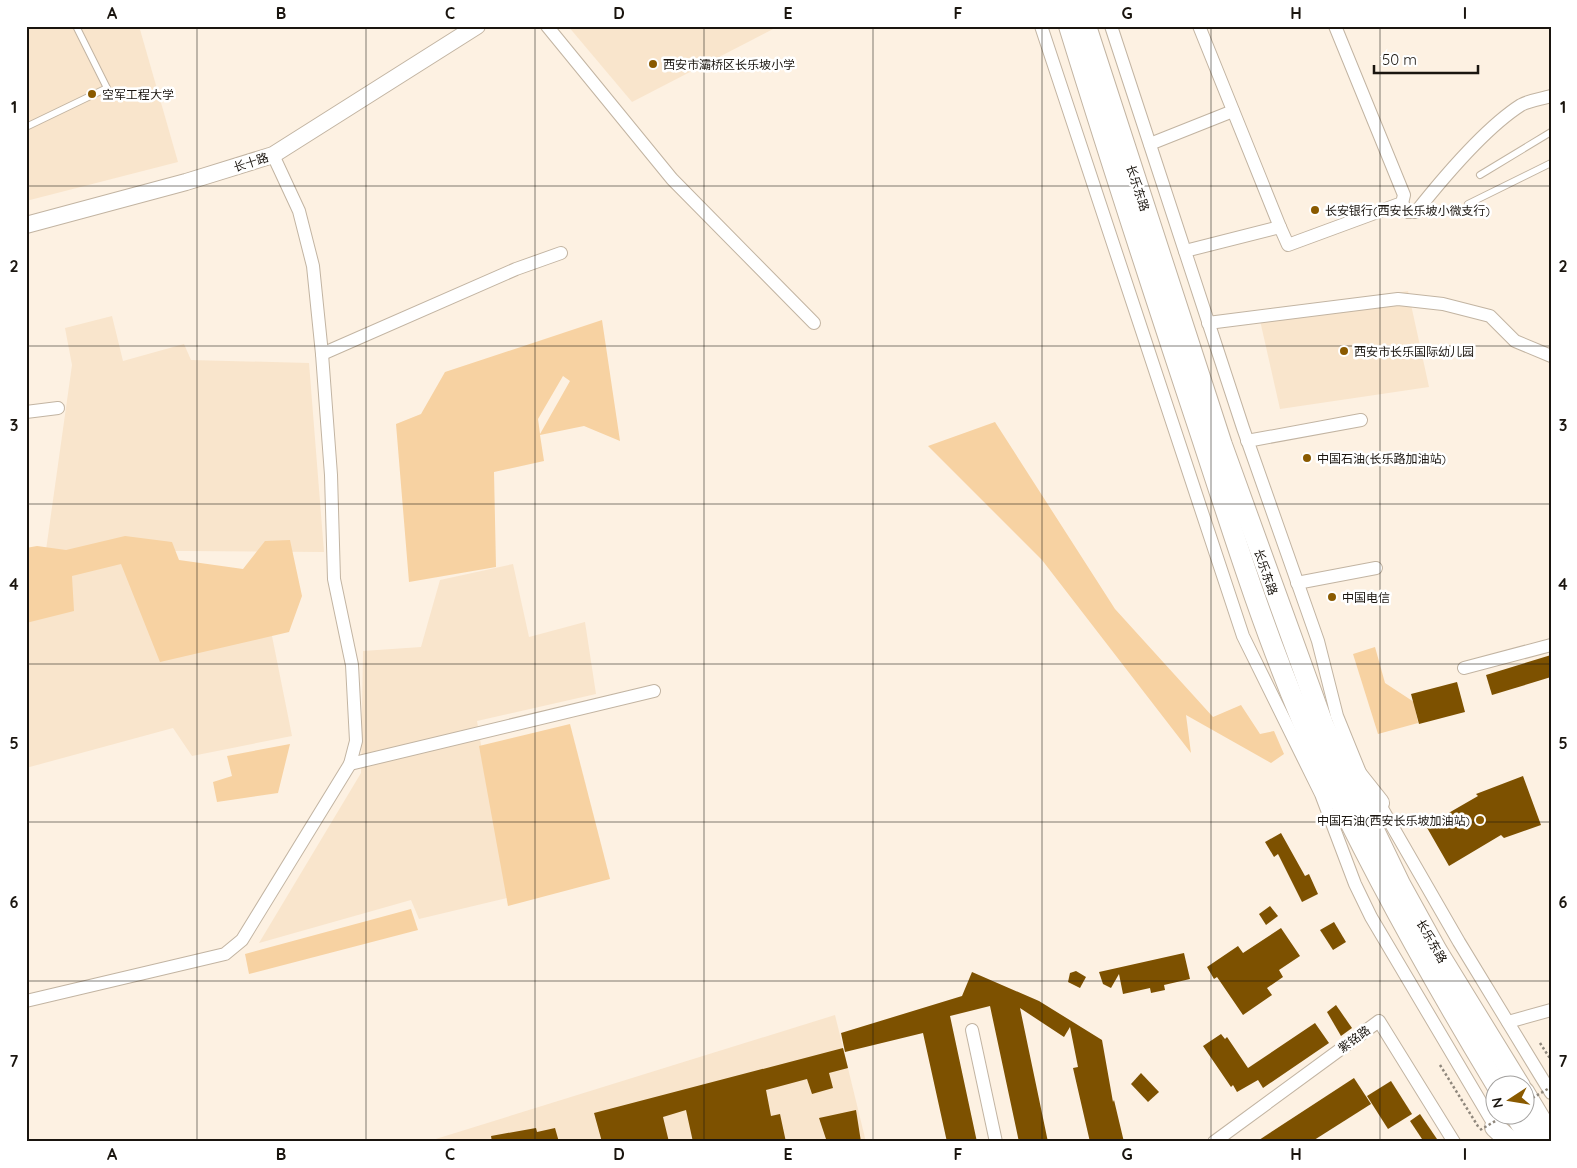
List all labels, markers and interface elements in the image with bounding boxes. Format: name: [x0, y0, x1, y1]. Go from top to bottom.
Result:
text: A: [107, 3, 118, 23]
text: B: [276, 3, 286, 23]
text: C: [445, 3, 455, 23]
text: D: [613, 3, 625, 23]
text: E: [783, 3, 793, 23]
text: F: [954, 3, 963, 23]
text: G: [1121, 3, 1133, 23]
text: H: [1290, 3, 1302, 23]
text: I: [1463, 3, 1467, 23]
scale bar: [1374, 42, 1478, 74]
text: 50 m: [1382, 50, 1417, 69]
place label: 西安市灞桥区长乐坡小学: [663, 57, 795, 72]
marker: 西安市灞桥区长乐坡小学: [647, 58, 659, 70]
place label: 空军工程大学: [102, 87, 174, 102]
marker: 空军工程大学: [86, 88, 98, 100]
text: 1: [11, 97, 17, 117]
text: 1: [1560, 97, 1566, 117]
street label: 长十路: [232, 149, 270, 175]
street label: 长乐东路: [1123, 163, 1153, 213]
place label: 长安银行(西安长乐坡小微支行): [1325, 203, 1490, 218]
marker: 长安银行(西安长乐坡小微支行): [1309, 204, 1321, 216]
text: 2: [9, 256, 19, 276]
text: 2: [1558, 256, 1568, 276]
place label: 西安市长乐国际幼儿园: [1354, 344, 1474, 359]
marker: 西安市长乐国际幼儿园: [1338, 345, 1350, 357]
text: 3: [10, 415, 18, 435]
text: 3: [1559, 415, 1567, 435]
place label: 中国石油(长乐路加油站): [1317, 451, 1446, 466]
marker: 中国石油(长乐路加油站): [1301, 452, 1313, 464]
street label: 长乐东路: [1251, 547, 1281, 597]
text: 4: [9, 574, 19, 594]
text: 4: [1558, 574, 1568, 594]
place label: 中国电信: [1342, 590, 1390, 605]
marker: 中国电信: [1326, 591, 1338, 603]
text: 5: [9, 733, 19, 753]
text: 5: [1558, 733, 1568, 753]
place label: 中国石油(西安长乐坡加油站): [1317, 813, 1470, 828]
marker: 中国石油(西安长乐坡加油站): [1474, 814, 1486, 826]
text: 6: [10, 892, 19, 912]
text: 6: [1559, 892, 1568, 912]
street label: 长乐东路: [1414, 916, 1450, 966]
street label: 紫铭路: [1335, 1022, 1373, 1056]
text: 7: [10, 1051, 19, 1071]
text: 7: [1559, 1051, 1568, 1071]
north arrow: [1484, 1076, 1534, 1126]
text: N: [1487, 1096, 1507, 1110]
text: A: [107, 1144, 118, 1164]
text: B: [276, 1144, 286, 1164]
text: C: [445, 1144, 455, 1164]
text: D: [613, 1144, 625, 1164]
text: E: [783, 1144, 793, 1164]
text: F: [954, 1144, 963, 1164]
text: G: [1121, 1144, 1133, 1164]
text: H: [1290, 1144, 1302, 1164]
text: I: [1463, 1144, 1467, 1164]

